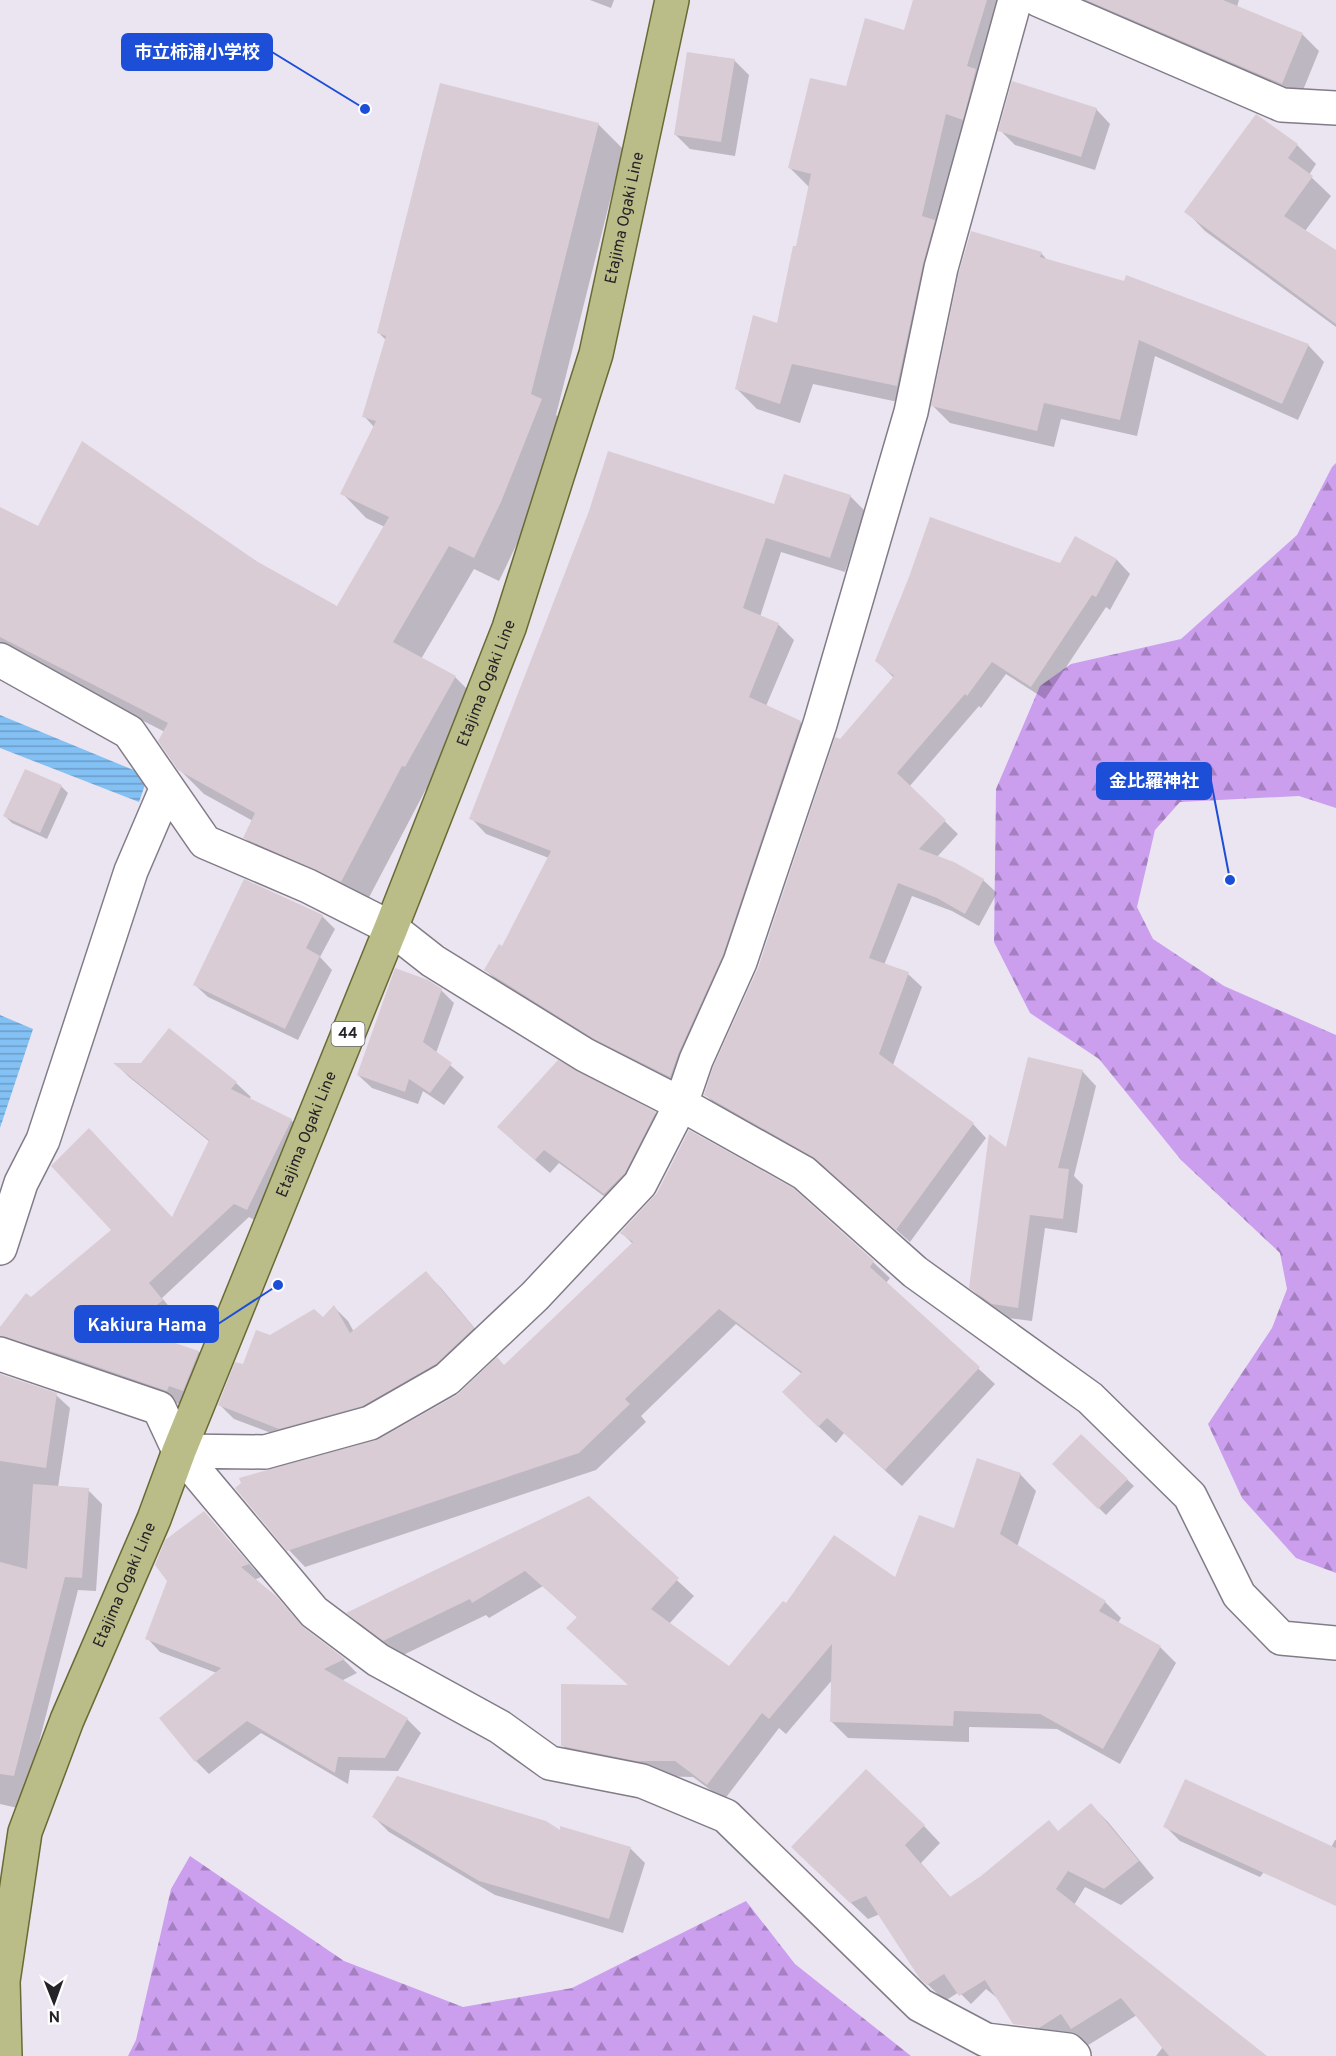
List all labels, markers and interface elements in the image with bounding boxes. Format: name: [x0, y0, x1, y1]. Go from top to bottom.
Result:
callout: 市立柿浦小学校: [122, 34, 272, 70]
text: 市立柿浦小学校: [134, 42, 260, 65]
street label: Etajima Ogaki Line: [601, 150, 649, 286]
street label: Etajima Ogaki Line: [453, 617, 521, 750]
callout: 金比羅神社: [1097, 763, 1211, 799]
text: 金比羅神社: [1109, 771, 1199, 794]
road number: 44: [332, 1022, 364, 1046]
street label: Etajima Ogaki Line: [273, 1069, 342, 1201]
callout: Kakiura Hama: [75, 1306, 218, 1342]
text: Kakiura Hama: [88, 1315, 206, 1338]
street label: Etajima Ogaki Line: [89, 1520, 161, 1651]
north arrow: [24, 1972, 84, 2032]
text: N: [48, 2005, 60, 2025]

